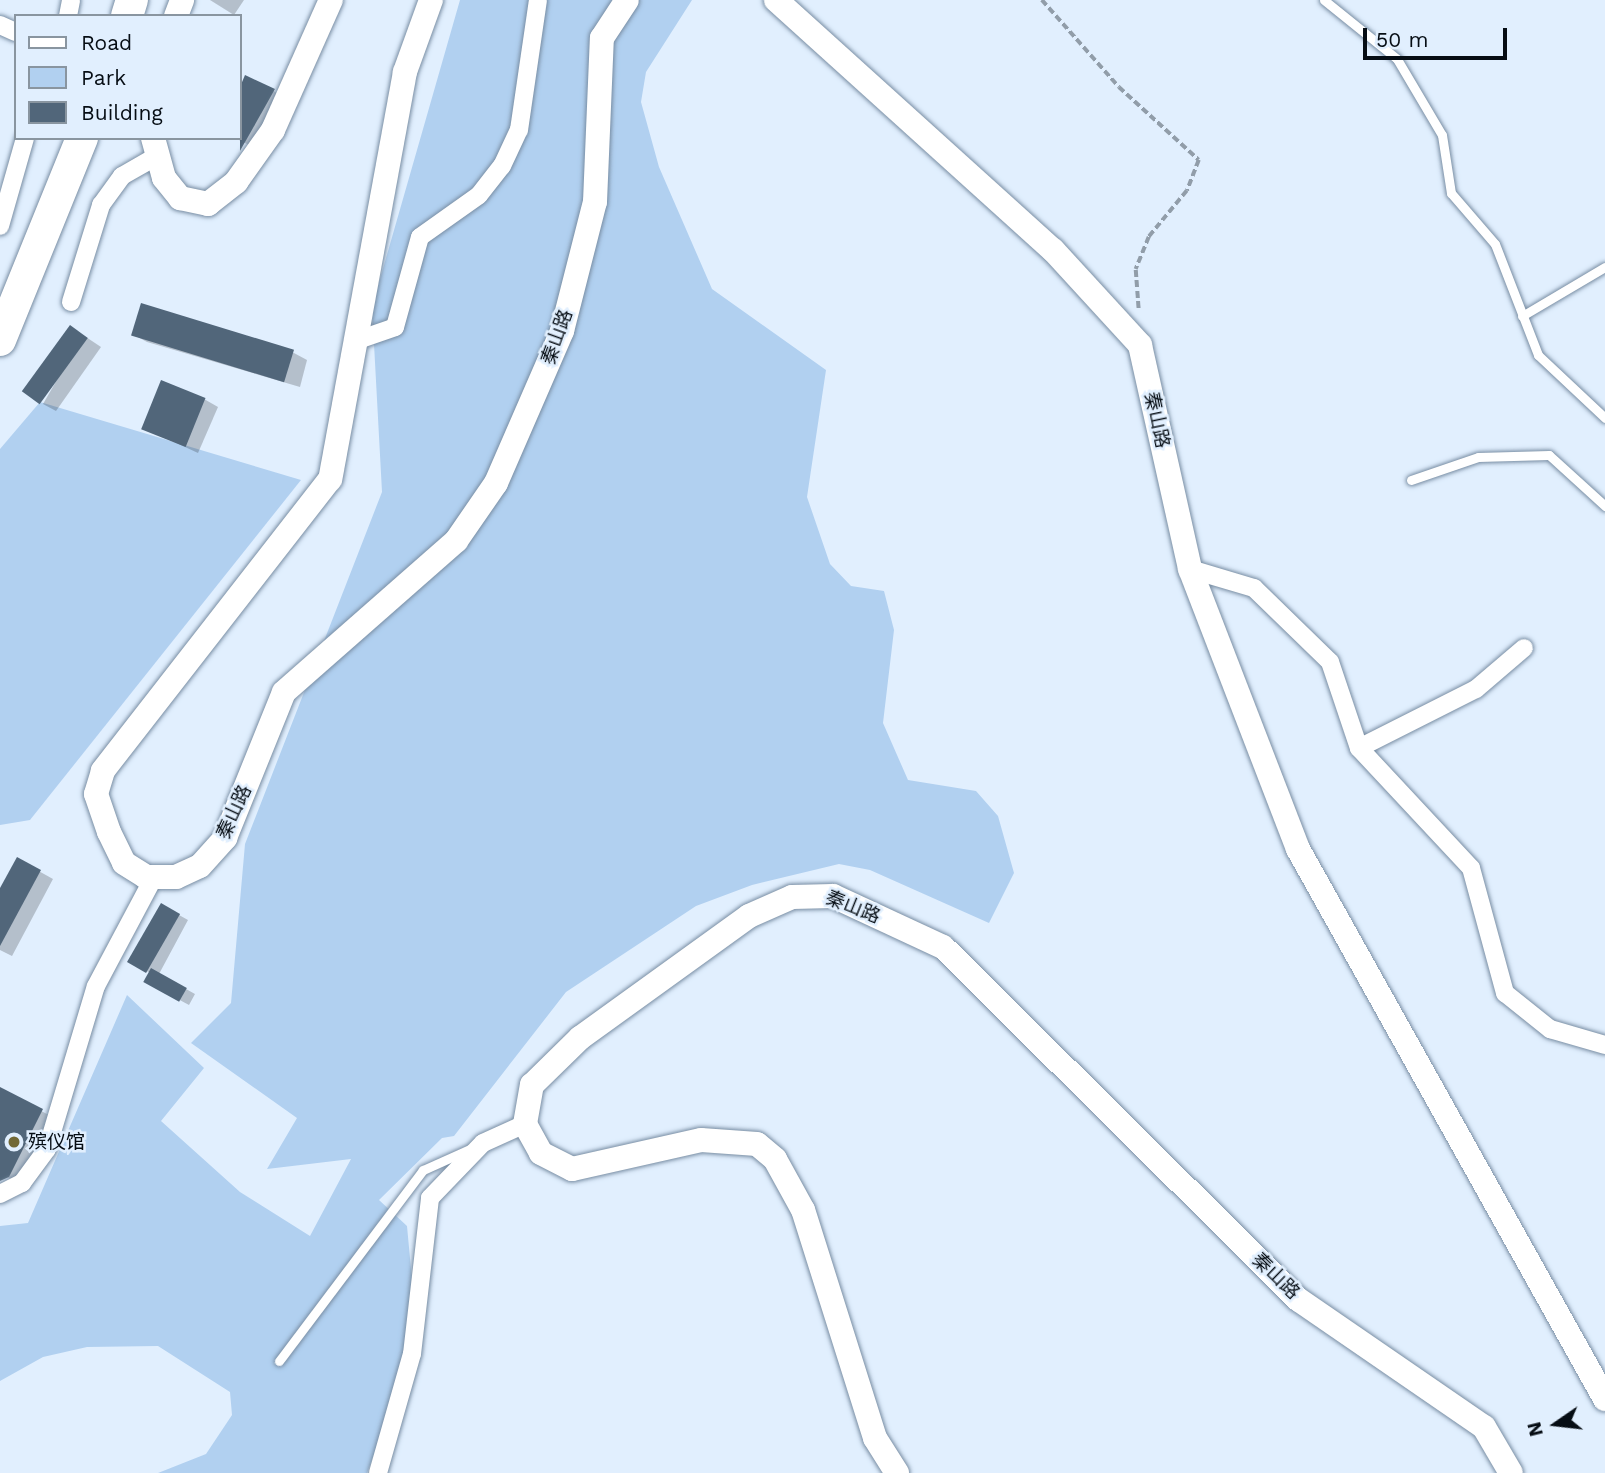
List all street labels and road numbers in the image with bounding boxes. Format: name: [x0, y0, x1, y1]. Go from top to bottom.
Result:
street label: 秦山路: [537, 306, 577, 368]
street label: 秦山路: [1140, 390, 1174, 450]
street label: 秦山路: [212, 781, 256, 843]
street label: 秦山路: [822, 886, 884, 928]
street label: 秦山路: [1248, 1248, 1304, 1304]

